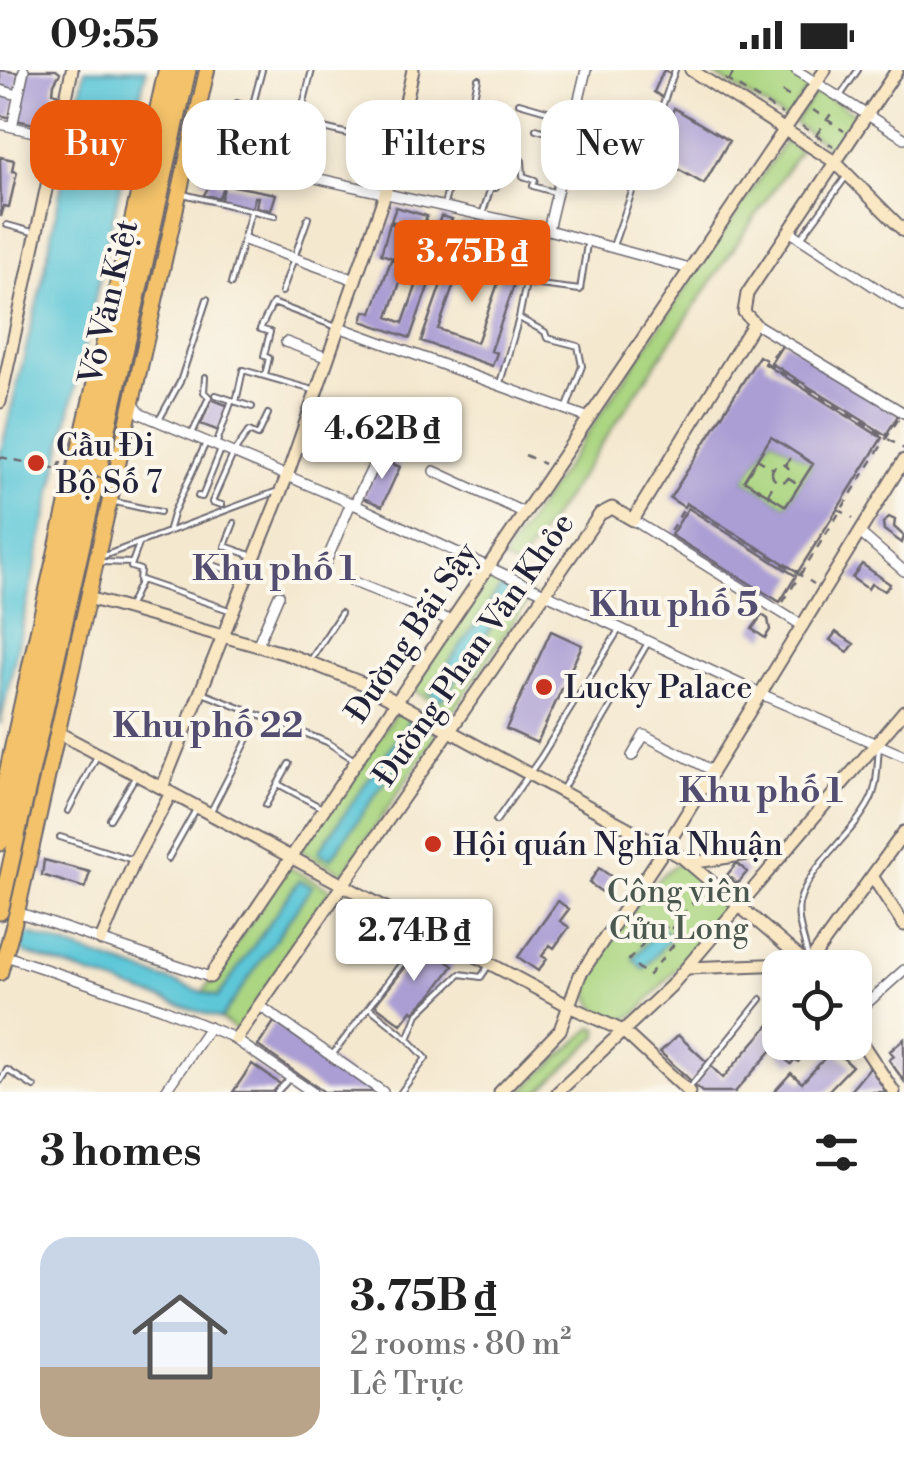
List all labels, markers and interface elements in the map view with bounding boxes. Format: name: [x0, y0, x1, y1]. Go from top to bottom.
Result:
text: 09:55: [50, 12, 159, 59]
chip: Buy: [30, 100, 162, 190]
chip: Rent: [182, 100, 326, 190]
chip: Filters: [346, 100, 521, 190]
chip: New: [541, 100, 679, 190]
street label: Võ Văn Kiệt: [70, 216, 147, 390]
pin: 3.75B ₫: [380, 220, 564, 305]
text: 3.75B ₫: [416, 232, 528, 272]
pin: 4.62B ₫: [290, 397, 474, 482]
text: 4.62B ₫: [324, 409, 440, 449]
place label: Cầu Đi Bộ Số 7: [55, 426, 162, 503]
marker: Cầu Đi Bộ Số 7: [25, 452, 47, 474]
street label: Đường Phan Văn Khỏe: [364, 505, 583, 794]
street label: Đường Bãi Sậy: [337, 534, 487, 730]
district label: Khu phố 1: [192, 548, 356, 591]
district label: Khu phố 5: [590, 584, 758, 627]
place label: Lucky Palace: [564, 668, 752, 708]
marker: Lucky Palace: [533, 676, 555, 698]
district label: Khu phố 22: [113, 705, 303, 748]
district label: Khu phố 1: [679, 770, 843, 813]
place label: Hội quán Nghĩa Nhuận: [453, 825, 783, 865]
marker: Hội quán Nghĩa Nhuận: [422, 833, 444, 855]
park label: Công viên Cửu Long: [607, 872, 751, 949]
pin: 2.74B ₫: [322, 899, 506, 984]
text: 2.74B ₫: [358, 911, 470, 951]
map controls: [762, 950, 872, 1060]
button: locate: [762, 950, 872, 1060]
icon: filters: [809, 1125, 864, 1180]
text: 3 homes: [40, 1126, 202, 1179]
text: 3.75B ₫: [350, 1271, 496, 1324]
icon: home: [120, 1277, 240, 1397]
text: 2 rooms · 80 m²: [350, 1324, 571, 1364]
text: Lê Trực: [350, 1364, 464, 1404]

